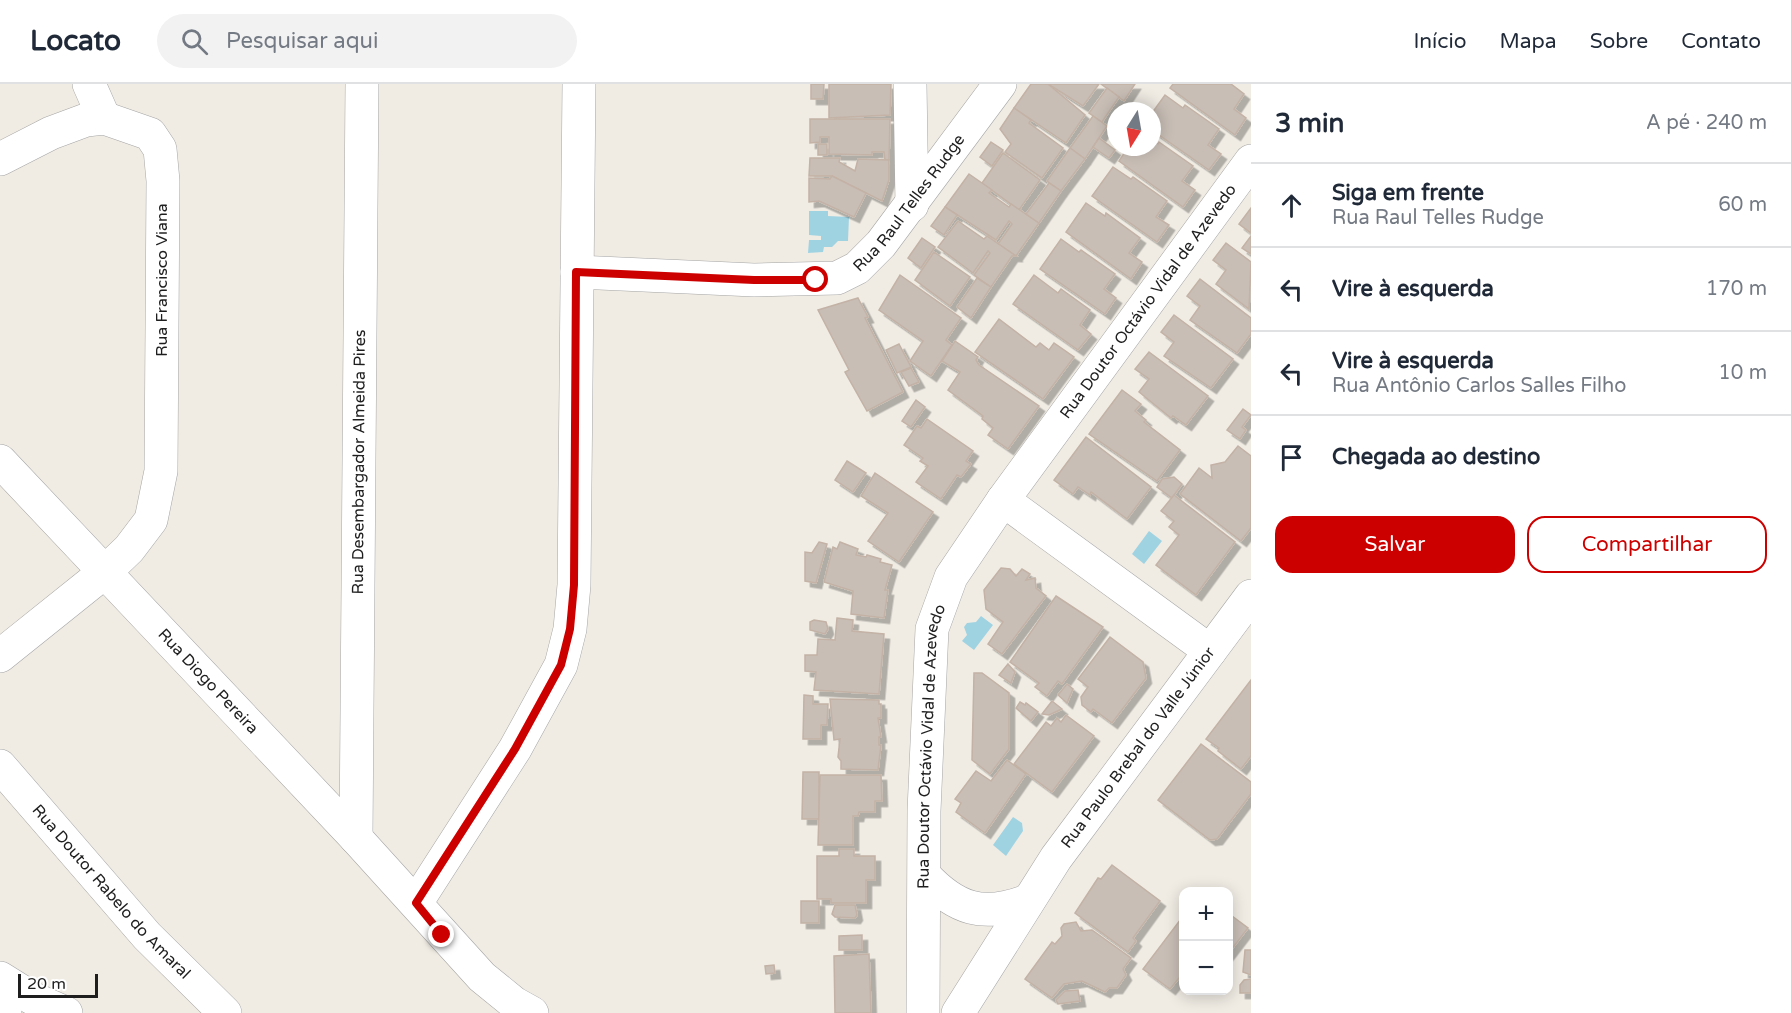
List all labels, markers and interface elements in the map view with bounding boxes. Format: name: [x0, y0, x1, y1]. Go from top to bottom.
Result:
search box: [157, 14, 577, 68]
text: Locato: [30, 24, 121, 58]
icon: search: [178, 25, 211, 58]
text: Pesquisar aqui: [226, 28, 378, 54]
text: Início: [1414, 29, 1466, 54]
text: Mapa: [1499, 29, 1557, 54]
text: Sobre: [1590, 29, 1648, 54]
text: Contato: [1681, 29, 1761, 54]
north arrow: [1107, 102, 1161, 156]
text: 3 min: [1275, 108, 1344, 139]
text: A pé · 240 m: [1646, 111, 1767, 135]
street label: Rua Raul Telles Rudge: [849, 130, 969, 276]
street label: Rua Doutor Octávio Vidal de Azevedo: [1056, 180, 1241, 423]
text: Siga em frente: [1332, 180, 1484, 206]
icon: ahead: [1275, 189, 1308, 222]
text: 60 m: [1718, 193, 1767, 217]
street label: Rua Francisco Viana: [152, 203, 172, 357]
text: Rua Raul Telles Rudge: [1332, 206, 1544, 230]
route start: [802, 266, 828, 292]
icon: left: [1275, 273, 1308, 306]
text: Vire à esquerda: [1332, 276, 1494, 302]
text: 170 m: [1706, 277, 1767, 301]
street label: Rua Desembargador Almeida Pires: [348, 329, 370, 595]
text: Vire à esquerda: [1332, 348, 1494, 374]
icon: left: [1275, 357, 1308, 390]
text: 10 m: [1718, 361, 1767, 385]
text: Rua Antônio Carlos Salles Filho: [1332, 374, 1626, 398]
icon: arrive: [1275, 441, 1308, 474]
text: Chegada ao destino: [1332, 444, 1540, 470]
button: Salvar: [1275, 516, 1515, 573]
button: Compartilhar: [1527, 516, 1767, 573]
street label: Rua Doutor Octávio Vidal de Azevedo: [914, 601, 950, 889]
street label: Rua Diogo Pereira: [154, 624, 263, 738]
street label: Rua Paulo Brebal do Valle Júnior: [1057, 642, 1220, 852]
street label: Rua Doutor Rabelo do Amaral: [28, 800, 195, 983]
map controls: [1179, 887, 1233, 995]
button: +: [1179, 887, 1233, 941]
route end: [428, 921, 454, 947]
button: −: [1179, 941, 1233, 995]
scale bar: [18, 971, 98, 998]
text: 20 m: [27, 974, 66, 994]

